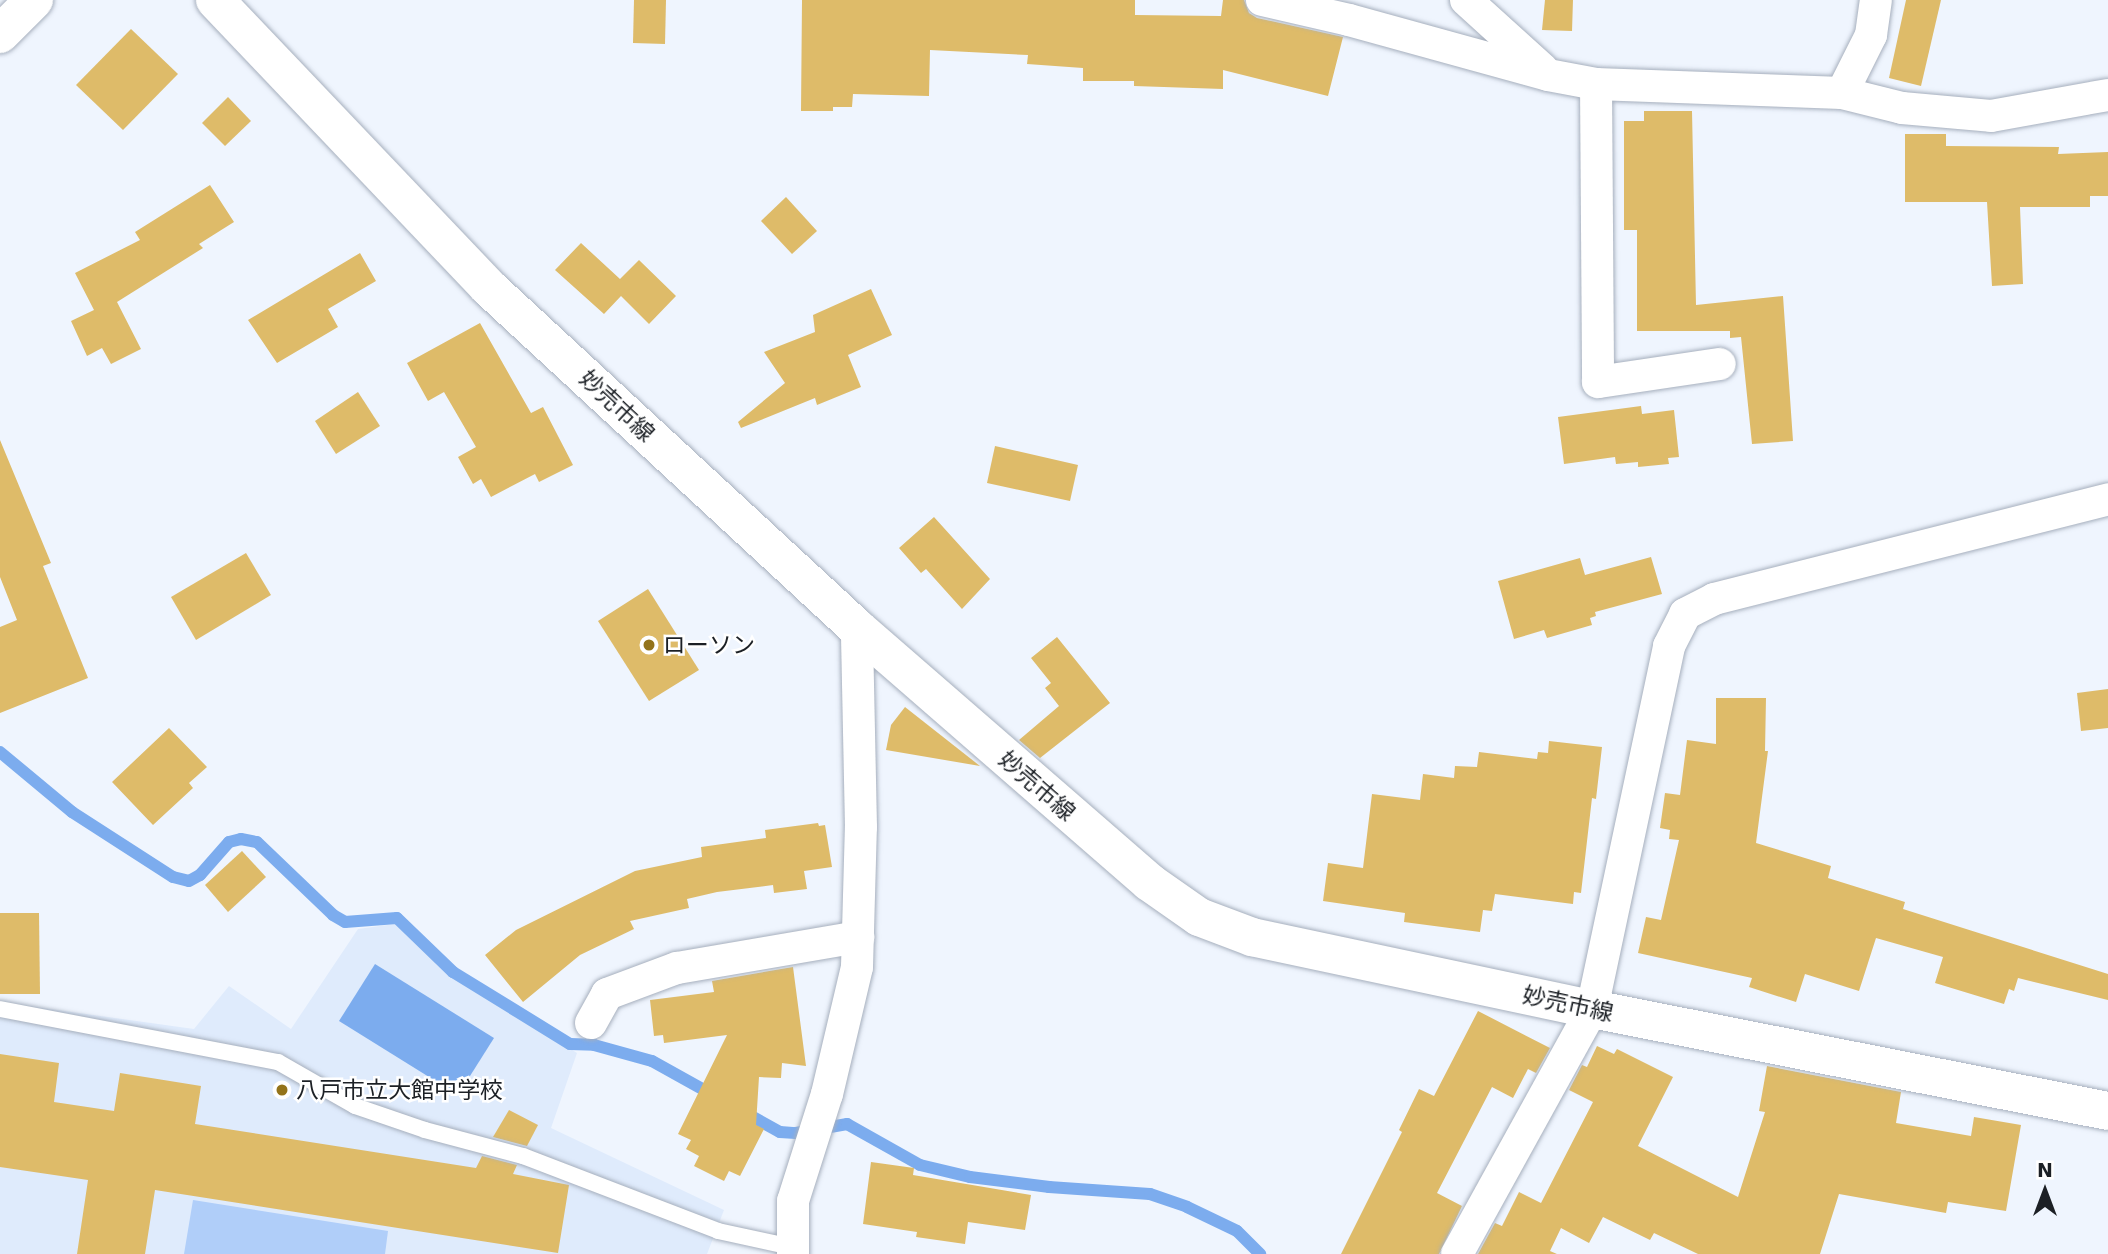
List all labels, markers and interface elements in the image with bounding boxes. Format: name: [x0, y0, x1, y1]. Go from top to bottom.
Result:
street label: 妙売市線: [574, 365, 660, 447]
place label: ローソン: [663, 631, 755, 659]
marker: ローソン: [641, 637, 657, 653]
street label: 妙売市線: [993, 745, 1081, 827]
street label: 妙売市線: [1520, 981, 1616, 1027]
place label: 八戸市立大館中学校: [296, 1076, 503, 1104]
marker: 八戸市立大館中学校: [274, 1082, 290, 1098]
north arrow: [2010, 1156, 2080, 1226]
text: N: [2037, 1159, 2053, 1181]

